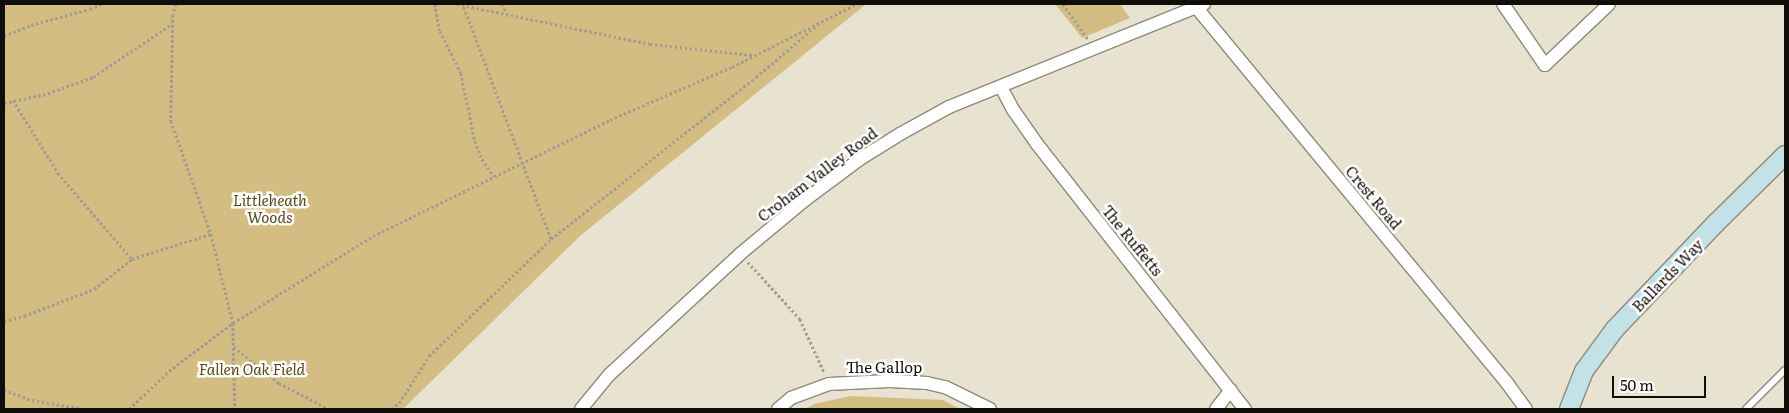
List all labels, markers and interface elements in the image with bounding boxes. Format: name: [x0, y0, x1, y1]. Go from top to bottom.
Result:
street label: Croham Valley Road: [754, 123, 880, 225]
street label: Crest Road: [1342, 162, 1406, 232]
park label: Littleheath Woods: [233, 190, 307, 225]
street label: The Ruffetts: [1099, 201, 1167, 279]
street label: Ballards Way: [1628, 235, 1706, 315]
street label: The Gallop: [846, 358, 922, 376]
park label: Fallen Oak Field: [199, 360, 305, 378]
scale bar: [1614, 366, 1708, 398]
text: 50 m: [1620, 373, 1654, 396]

